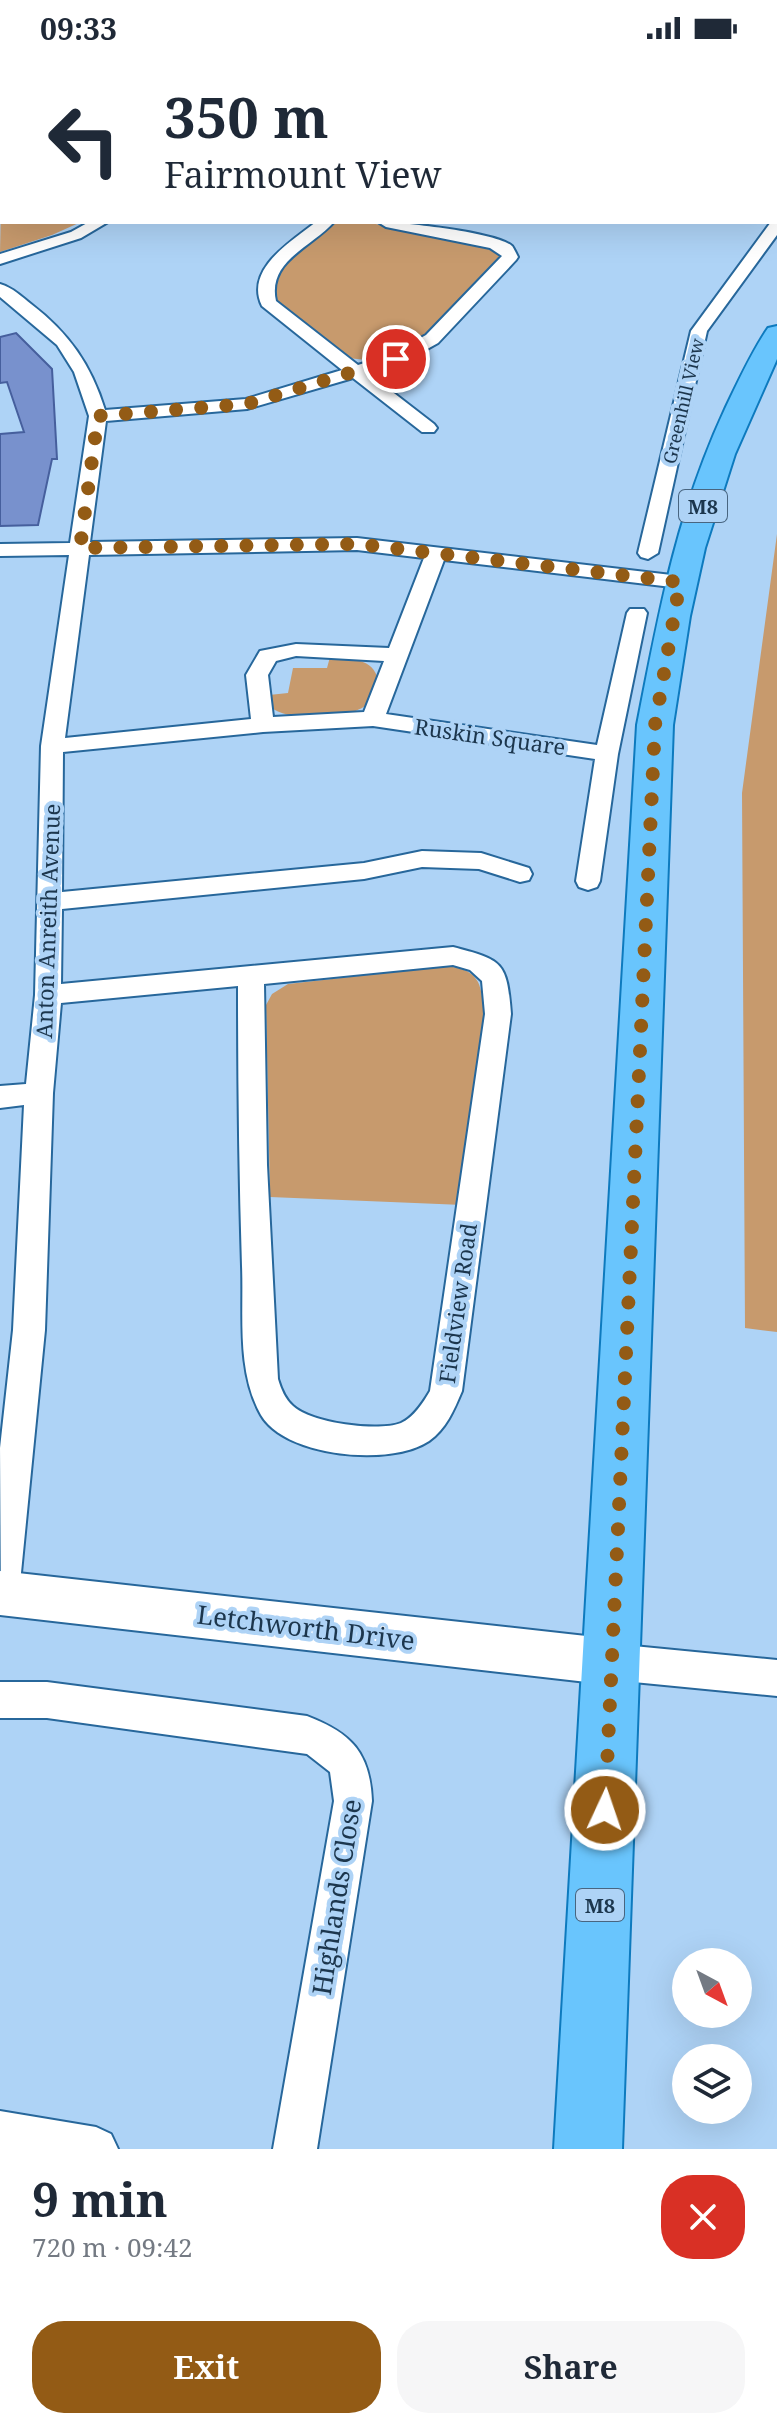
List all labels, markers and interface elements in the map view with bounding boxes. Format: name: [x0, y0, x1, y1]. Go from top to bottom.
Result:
text: 09:33: [40, 8, 117, 49]
text: 350 m: [164, 78, 329, 154]
icon: left: [32, 88, 136, 192]
text: Fairmount View: [164, 150, 442, 199]
pin: [362, 325, 430, 393]
street label: Greenhill View: [657, 335, 709, 466]
icon: arrive: [374, 337, 418, 381]
road number: M8: [679, 490, 727, 522]
street label: Ruskin Square: [413, 711, 567, 761]
street label: Anton Anreith Avenue: [28, 803, 66, 1039]
street label: Fieldview Road: [431, 1221, 483, 1385]
street label: Letchworth Drive: [195, 1596, 417, 1658]
position arrow: [563, 1768, 647, 1852]
street label: Highlands Close: [303, 1796, 369, 1998]
road number: M8: [576, 1889, 624, 1921]
north arrow: [672, 1948, 752, 2028]
map controls: [672, 1948, 752, 2124]
button: layers: [672, 2044, 752, 2124]
text: 9 min: [32, 2166, 168, 2231]
button: close: [661, 2175, 745, 2259]
text: 720 m · 09:42: [32, 2229, 193, 2265]
button: Exit: [32, 2321, 381, 2413]
button: Share: [397, 2321, 745, 2413]

